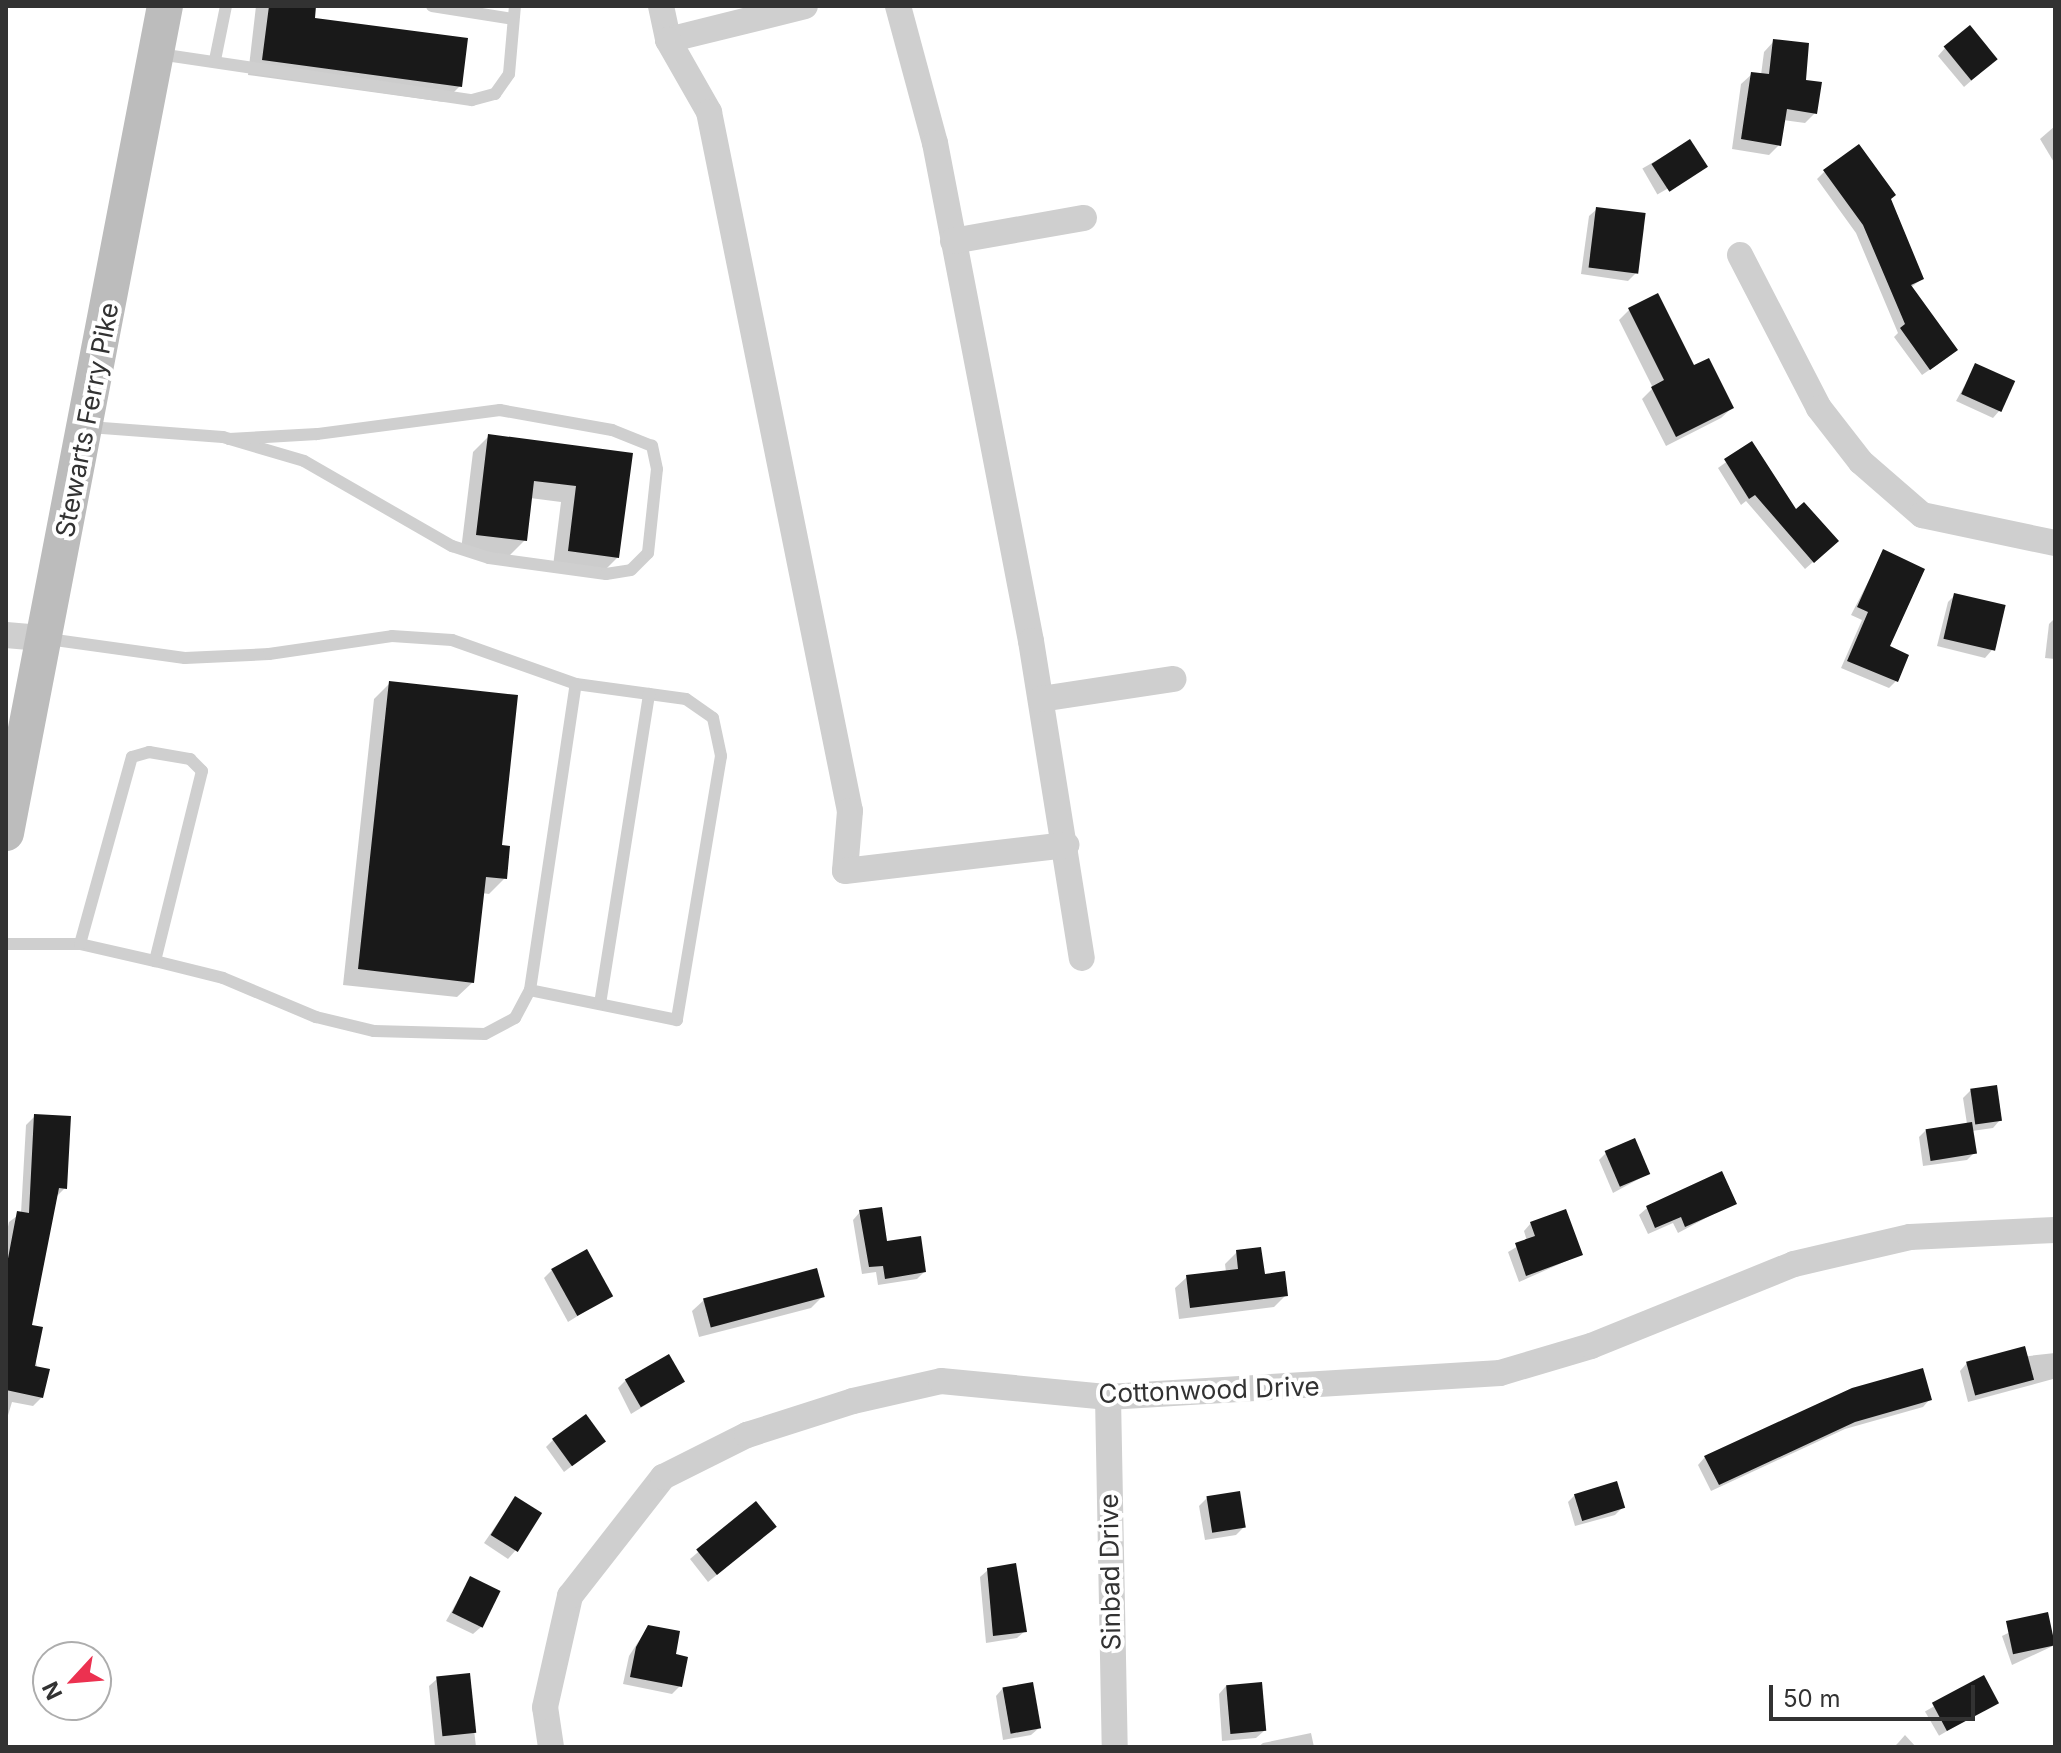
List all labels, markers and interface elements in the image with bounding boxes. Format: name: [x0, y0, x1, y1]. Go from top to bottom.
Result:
street label: Stewarts Ferry Pike: [49, 300, 125, 540]
street label: Cottonwood Drive: [1098, 1371, 1320, 1409]
street label: Sinbad Drive: [1093, 1493, 1127, 1651]
north arrow: [32, 1641, 112, 1721]
scale bar: [1773, 1669, 1979, 1719]
text: N: [37, 1677, 68, 1704]
text: 50 m: [1783, 1684, 1841, 1713]

